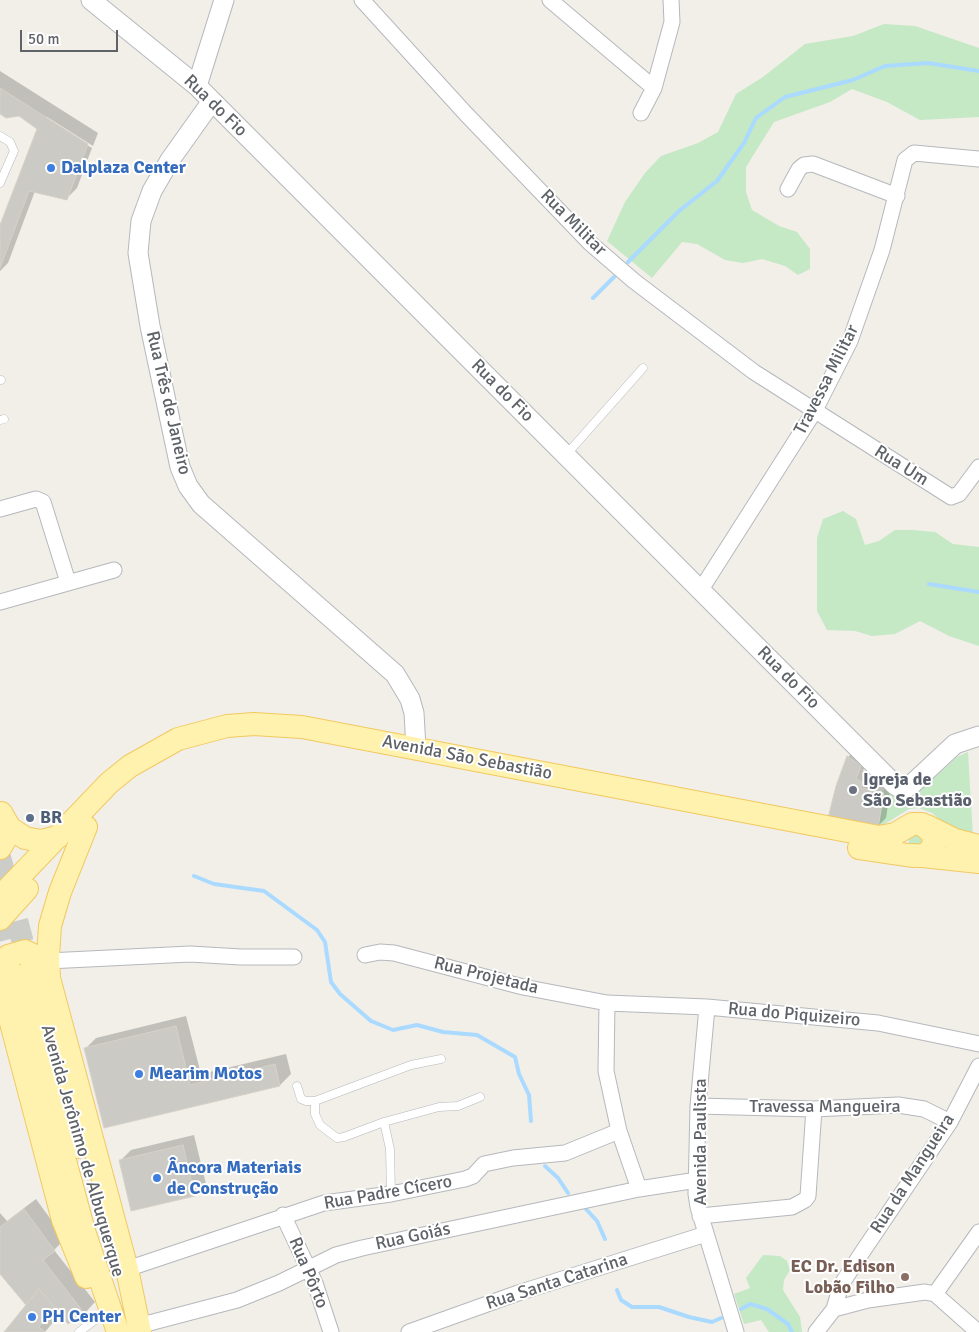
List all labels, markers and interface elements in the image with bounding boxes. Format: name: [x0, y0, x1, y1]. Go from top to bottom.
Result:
scale bar: [22, 20, 120, 52]
text: 50 m: [28, 30, 59, 48]
street label: Rua do Fio: [179, 71, 251, 141]
place label: Dalplaza Center: [61, 157, 186, 179]
marker: Dalplaza Center: [45, 162, 57, 174]
street label: Rua Militar: [535, 185, 611, 261]
street label: Travessa Militar: [790, 321, 864, 439]
street label: Rua Três de Janeiro: [141, 329, 195, 477]
street label: Rua do Fio: [466, 355, 538, 427]
street label: Rua Um: [870, 441, 932, 491]
street label: Rua do Fio: [752, 642, 824, 714]
street label: Avenida São Sebastião: [380, 731, 554, 785]
place label: Igreja de São Sebastião: [863, 769, 972, 812]
marker: Igreja de São Sebastião: [847, 784, 859, 796]
place label: BR: [40, 807, 62, 829]
marker: BR: [24, 812, 36, 824]
street label: Rua Projetada: [431, 953, 541, 999]
street label: Rua do Piquizeiro: [727, 998, 861, 1032]
street label: Avenida Jerônimo de Albuquerque: [36, 1022, 128, 1280]
place label: Mearim Motos: [149, 1063, 262, 1085]
marker: Mearim Motos: [133, 1068, 145, 1080]
street label: Avenida Paulista: [690, 1078, 712, 1206]
street label: Travessa Mangueira: [749, 1096, 901, 1118]
street label: Rua da Mangueira: [866, 1110, 960, 1238]
place label: Âncora Materiais de Construção: [167, 1157, 301, 1200]
street label: Rua Padre Cícero: [322, 1171, 454, 1215]
marker: Âncora Materiais de Construção: [151, 1172, 163, 1184]
street label: Rua Goiás: [374, 1219, 452, 1255]
street label: Rua Pôrto: [283, 1234, 333, 1312]
street label: Rua Santa Catarina: [484, 1249, 630, 1315]
place label: EC Dr. Edison Lobão Filho: [791, 1256, 895, 1298]
marker: EC Dr. Edison Lobão Filho: [899, 1271, 911, 1283]
place label: PH Center: [42, 1306, 121, 1328]
marker: PH Center: [26, 1311, 38, 1323]

